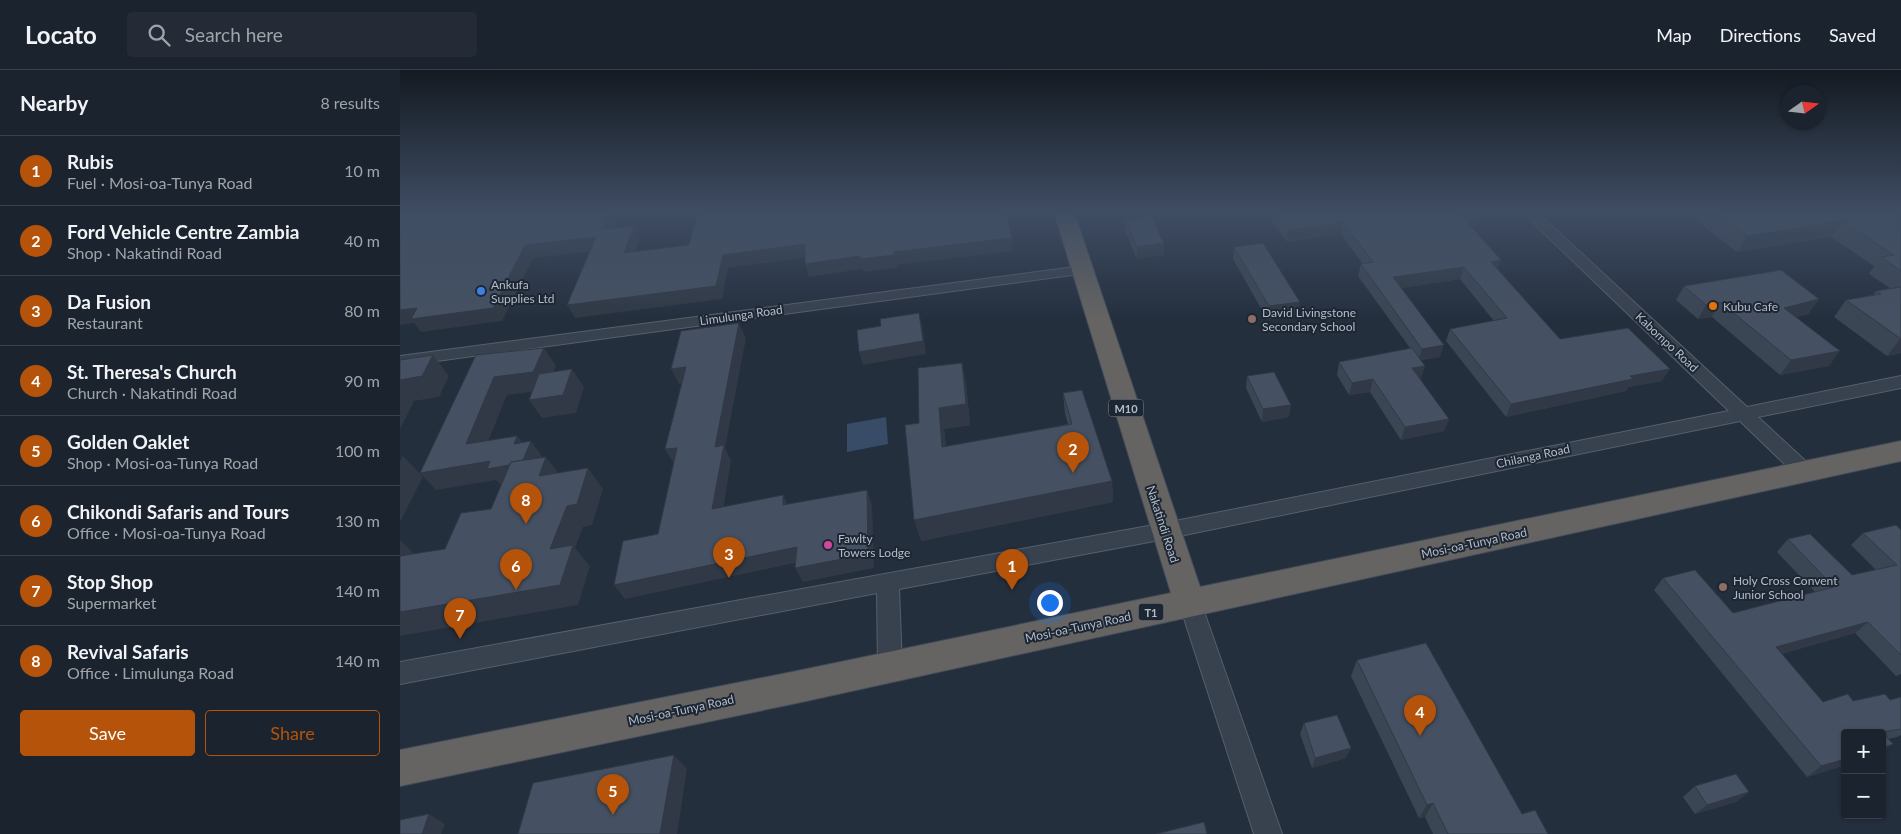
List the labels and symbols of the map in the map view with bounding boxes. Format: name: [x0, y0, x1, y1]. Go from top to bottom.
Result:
north arrow: [1781, 85, 1826, 130]
place label: Ankufa Supplies Ltd: [491, 277, 555, 306]
marker: Ankufa Supplies Ltd: [475, 285, 487, 297]
place label: Kubu Cafe: [1723, 299, 1778, 314]
marker: Kubu Cafe: [1707, 300, 1719, 312]
street label: Limulunga Road: [699, 302, 783, 328]
place label: David Livingstone Secondary School: [1262, 305, 1356, 334]
street label: Kabompo Road: [1632, 309, 1702, 375]
marker: David Livingstone Secondary School: [1246, 313, 1258, 325]
road number: M10: [1108, 399, 1144, 416]
pin: 2: [1057, 432, 1089, 473]
street label: Chilanga Road: [1495, 441, 1571, 471]
pin: 8: [510, 483, 542, 524]
street label: Nakatindi Road: [1143, 483, 1183, 565]
street label: Mosi-oa-Tunya Road: [1420, 524, 1528, 562]
place label: Fawlty Towers Lodge: [838, 531, 910, 560]
pin: 3: [713, 537, 745, 578]
marker: Fawlty Towers Lodge: [822, 539, 834, 551]
pin: 6: [500, 549, 532, 590]
pin: 1: [996, 549, 1028, 590]
place label: Holy Cross Convent Junior School: [1733, 573, 1838, 602]
marker: Holy Cross Convent Junior School: [1717, 581, 1729, 593]
your location: [1037, 590, 1063, 616]
pin: 7: [444, 598, 476, 639]
road number: T1: [1138, 604, 1164, 620]
street label: Mosi-oa-Tunya Road: [1024, 608, 1132, 646]
street label: Mosi-oa-Tunya Road: [627, 691, 735, 729]
pin: 4: [1404, 695, 1436, 736]
pin: 5: [597, 774, 629, 815]

